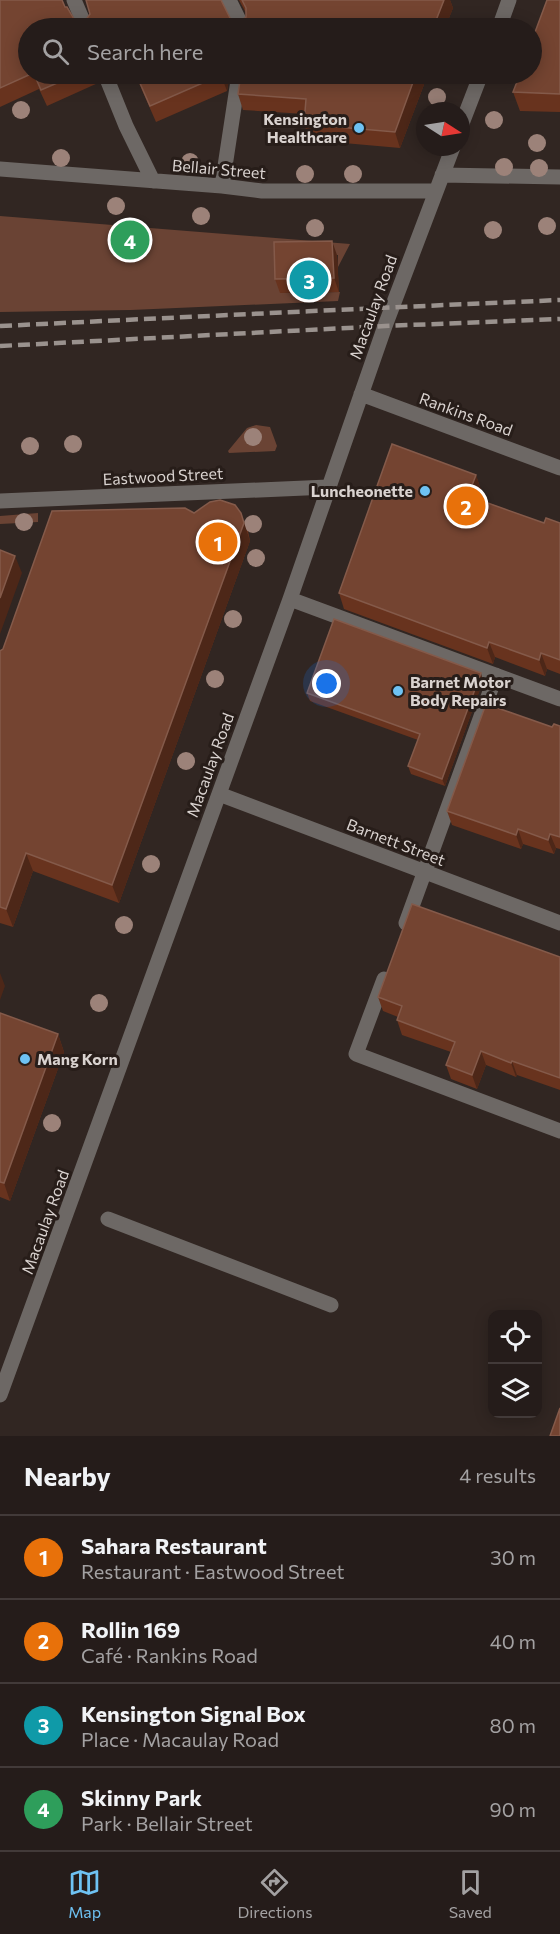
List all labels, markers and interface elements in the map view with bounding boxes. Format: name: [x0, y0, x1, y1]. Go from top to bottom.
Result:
search box: [18, 18, 542, 84]
icon: search: [39, 35, 72, 68]
text: Search here: [87, 38, 203, 65]
north arrow: [416, 102, 470, 156]
place label: Kensington Healthcare: [263, 109, 347, 146]
marker: Kensington Healthcare: [352, 121, 366, 135]
street label: Bellair Street: [171, 155, 267, 182]
pin: 4: [110, 218, 150, 262]
street label: Macaulay Road: [345, 252, 400, 362]
pin: 3: [290, 258, 328, 302]
street label: Rankins Road: [417, 388, 515, 439]
street label: Eastwood Street: [102, 463, 224, 488]
place label: Luncheonette: [311, 481, 413, 500]
marker: Luncheonette: [418, 484, 432, 498]
pin: 2: [446, 484, 486, 528]
pin: 1: [198, 520, 238, 564]
your location: [312, 669, 341, 698]
place label: Barnet Motor Body Repairs: [410, 672, 511, 709]
marker: Barnet Motor Body Repairs: [391, 684, 405, 698]
street label: Macaulay Road: [182, 710, 237, 820]
street label: Barnett Street: [344, 814, 449, 869]
place label: Mang Korn: [37, 1049, 118, 1068]
marker: Mang Korn: [18, 1052, 32, 1066]
street label: Macaulay Road: [17, 1167, 72, 1277]
map controls: [488, 1310, 542, 1418]
button: locate: [488, 1310, 542, 1364]
button: layers: [488, 1364, 542, 1418]
text: Nearby: [24, 1460, 111, 1491]
text: 4 results: [459, 1463, 536, 1487]
text: Sahara Restaurant: [81, 1532, 267, 1559]
text: 1: [39, 1545, 48, 1569]
text: 30 m: [490, 1545, 536, 1569]
text: Restaurant · Eastwood Street: [81, 1559, 345, 1583]
text: Rollin 169: [81, 1616, 180, 1643]
text: 2: [38, 1629, 49, 1653]
text: 40 m: [490, 1629, 536, 1653]
text: Café · Rankins Road: [81, 1643, 258, 1667]
text: Kensington Signal Box: [81, 1700, 306, 1727]
text: 3: [38, 1713, 49, 1737]
text: 80 m: [490, 1713, 536, 1737]
text: Place · Macaulay Road: [81, 1727, 279, 1751]
text: Skinny Park: [81, 1784, 202, 1811]
text: 4: [37, 1797, 50, 1821]
text: 90 m: [490, 1797, 536, 1821]
text: Park · Bellair Street: [81, 1811, 253, 1835]
tab: Map: [68, 1866, 101, 1921]
tab: Directions: [237, 1866, 312, 1921]
tab: Saved: [449, 1866, 492, 1921]

